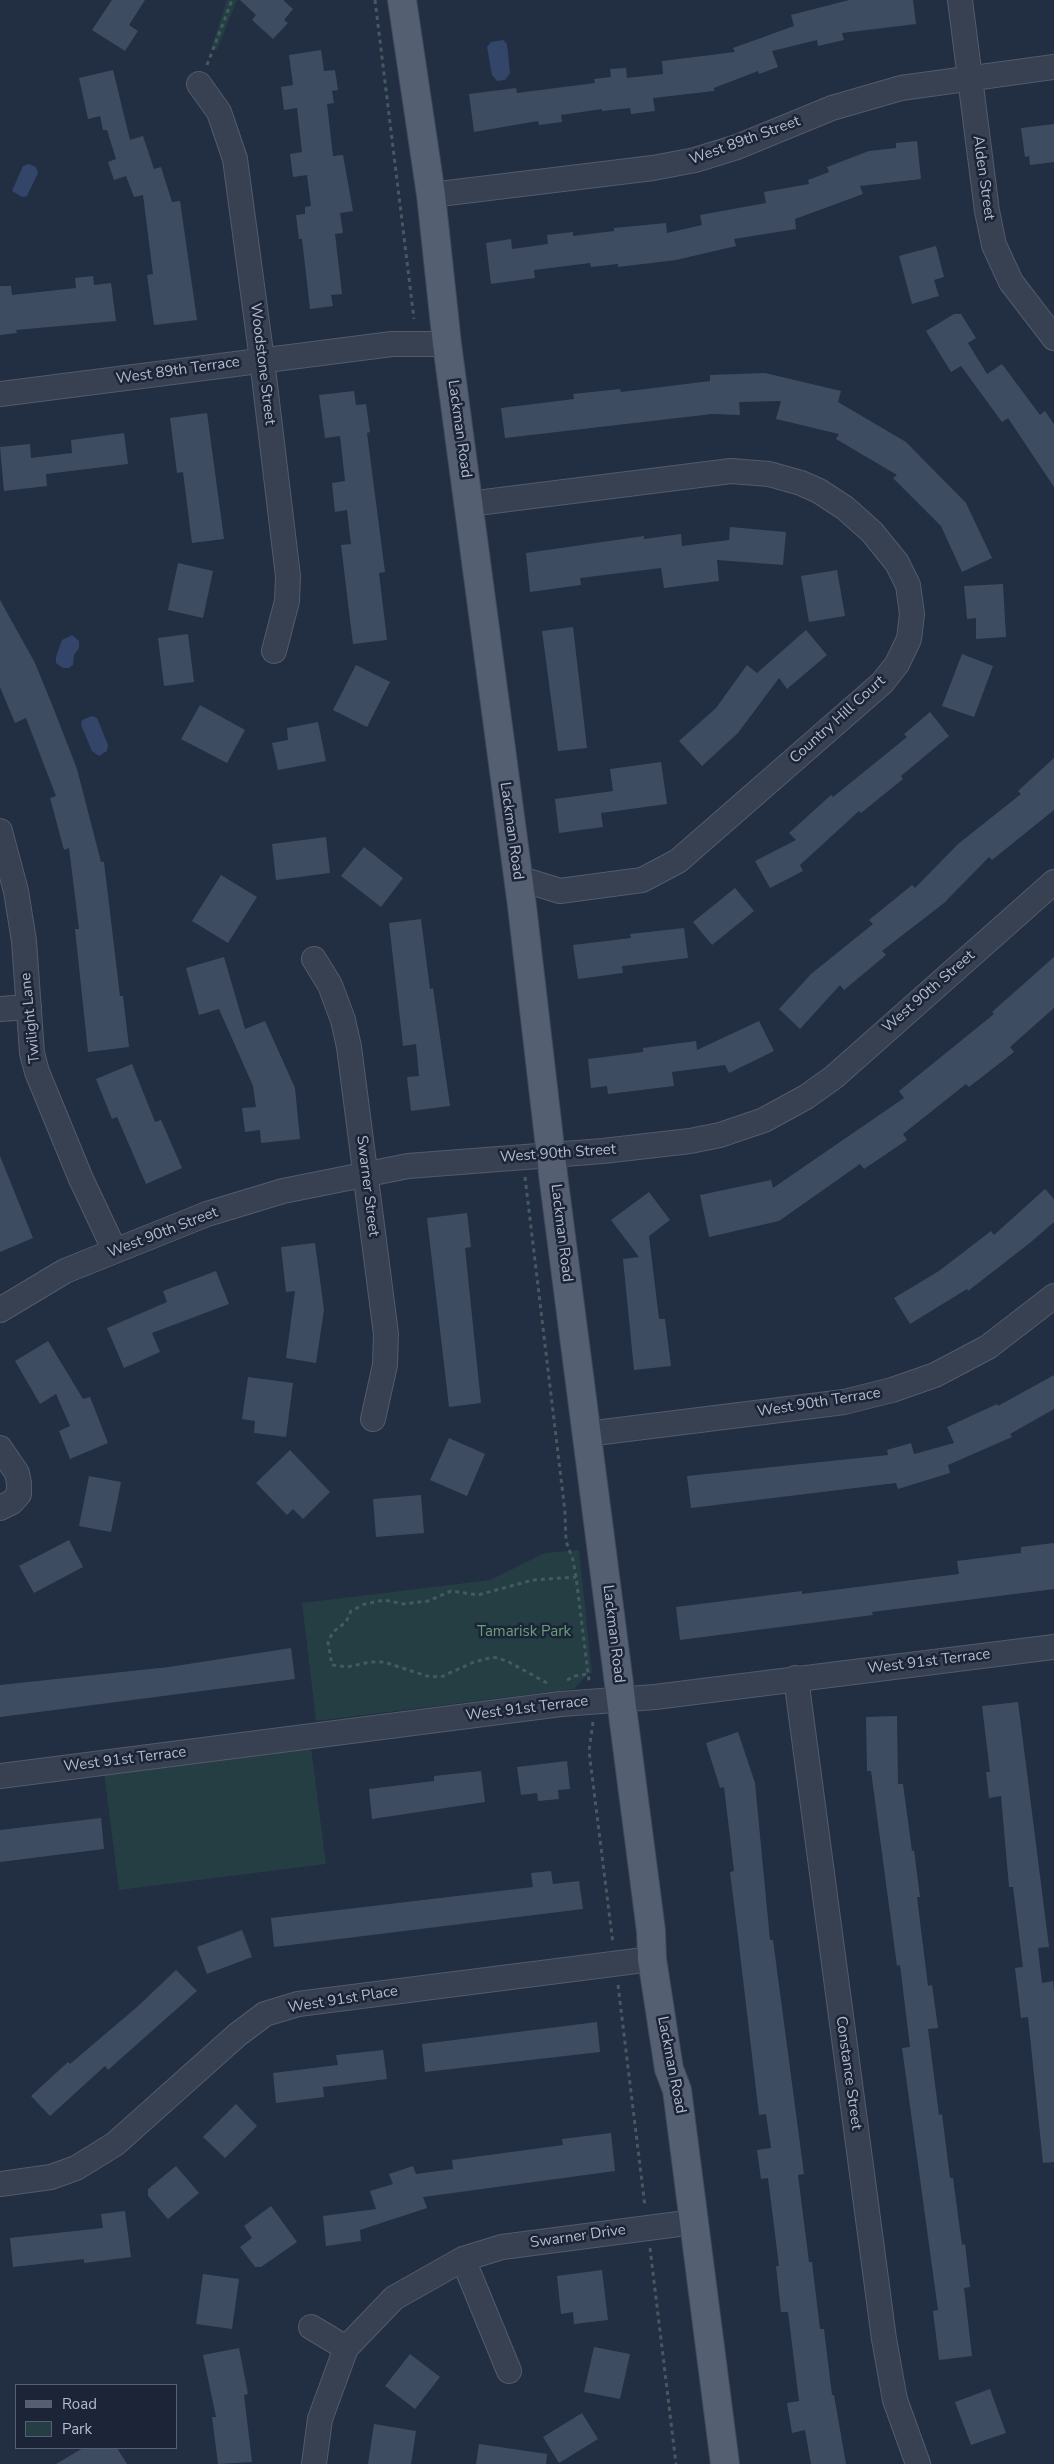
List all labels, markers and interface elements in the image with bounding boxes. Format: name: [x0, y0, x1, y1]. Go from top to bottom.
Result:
street label: West 89th Street: [687, 113, 803, 169]
street label: Alden Street: [968, 134, 998, 222]
street label: Woodstone Street: [246, 302, 278, 426]
street label: West 89th Terrace: [115, 353, 241, 389]
street label: Lackman Road: [443, 379, 475, 479]
street label: Country Hill Court: [786, 672, 890, 768]
street label: Lackman Road: [495, 781, 527, 881]
street label: West 90th Street: [879, 947, 979, 1037]
street label: Twilight Lane: [17, 972, 45, 1064]
street label: Swarner Street: [352, 1134, 382, 1238]
street label: West 90th Street: [499, 1141, 617, 1167]
street label: Lackman Road: [546, 1183, 576, 1283]
street label: West 90th Street: [105, 1204, 221, 1262]
street label: West 90th Terrace: [756, 1384, 882, 1422]
street label: Lackman Road: [598, 1584, 628, 1684]
park label: Tamarisk Park: [477, 1623, 571, 1641]
street label: West 91st Terrace: [867, 1646, 991, 1678]
street label: West 91st Terrace: [465, 1693, 589, 1725]
street label: West 91st Terrace: [63, 1744, 187, 1776]
street label: West 91st Place: [287, 1982, 399, 2018]
street label: Lackman Road: [653, 2015, 689, 2115]
street label: Constance Street: [831, 2015, 865, 2131]
street label: Swarner Drive: [529, 2221, 627, 2253]
legend: [15, 2384, 178, 2449]
text: Road: [62, 2394, 97, 2414]
text: Park: [62, 2419, 92, 2439]

